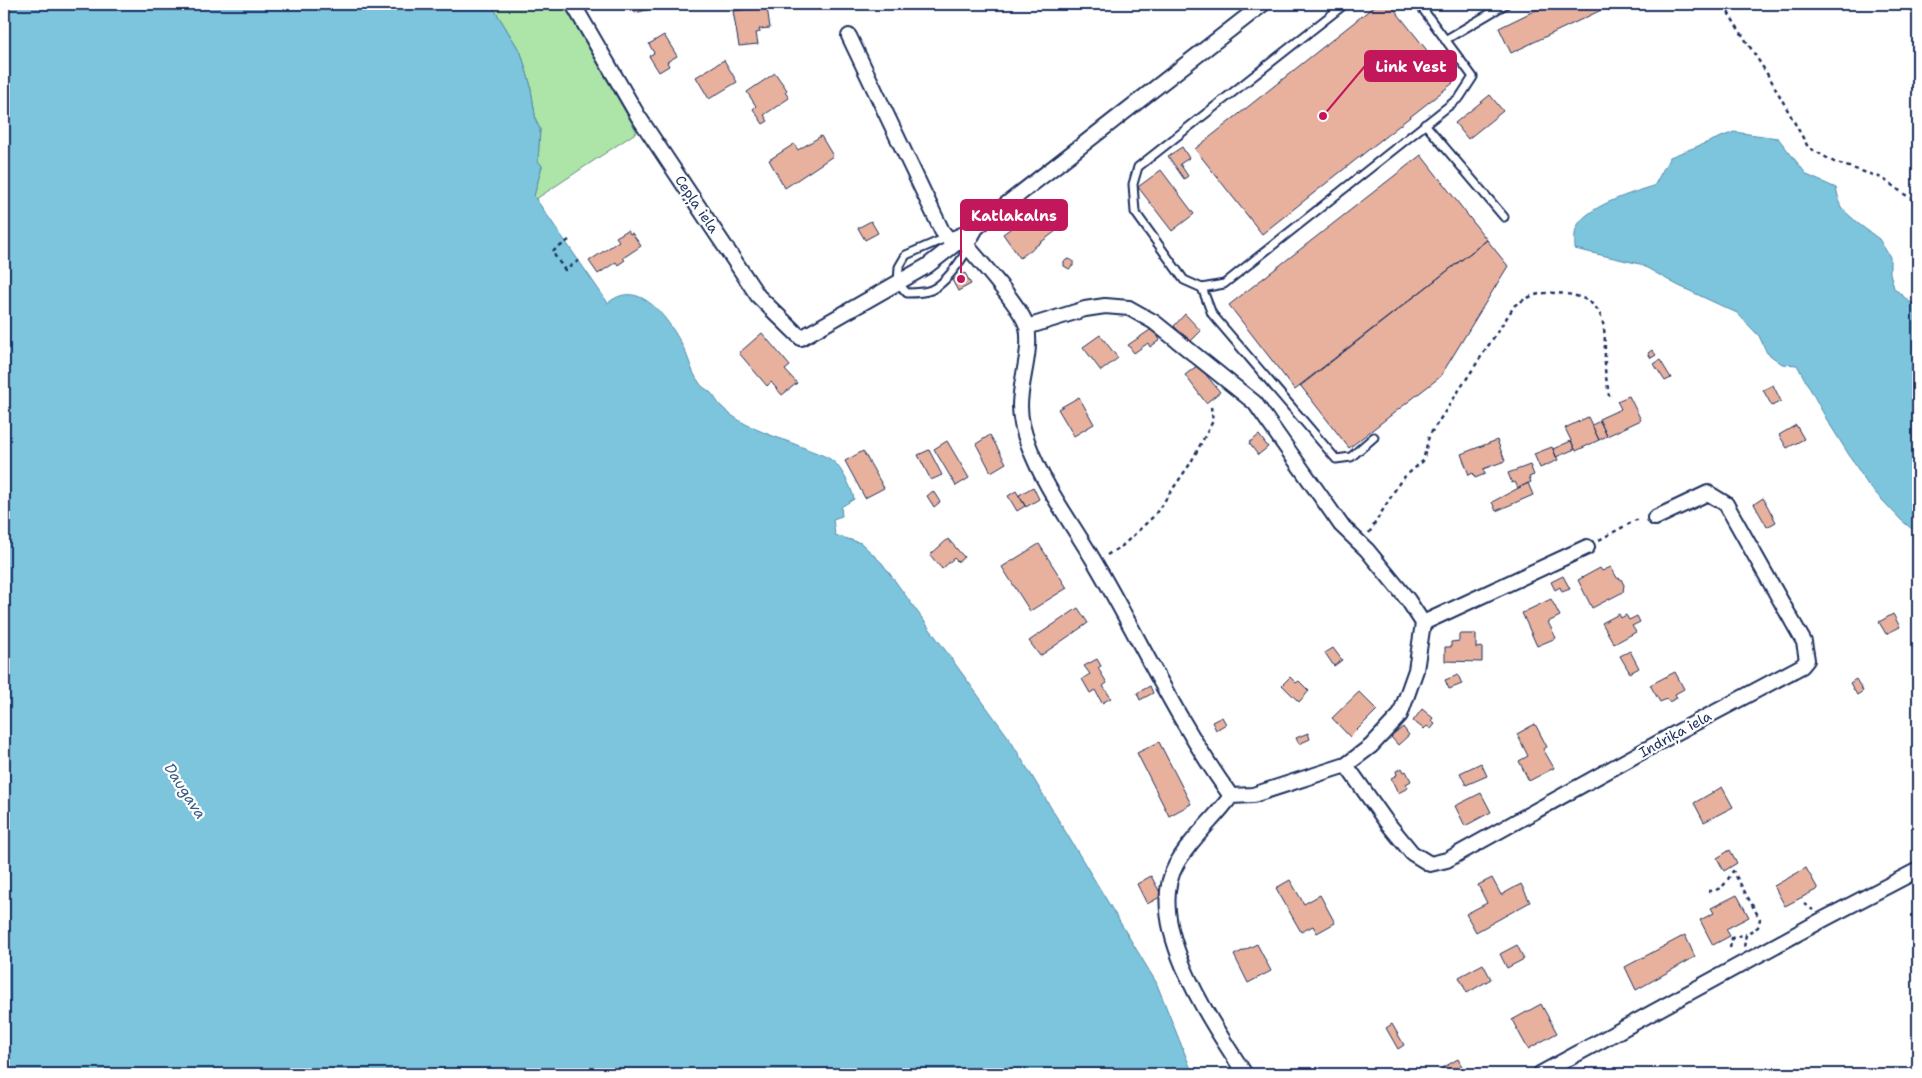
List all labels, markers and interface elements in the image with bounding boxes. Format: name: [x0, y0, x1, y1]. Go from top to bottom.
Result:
callout: Link Vest: [1365, 51, 1456, 81]
text: Link Vest: [1375, 57, 1447, 77]
street label: Cepļa iela: [670, 172, 723, 237]
callout: Katlakalns: [961, 200, 1067, 230]
text: Katlakalns: [971, 206, 1057, 226]
street label: Indriķa iela: [1636, 707, 1715, 762]
water label: Daugava: [159, 759, 211, 823]

